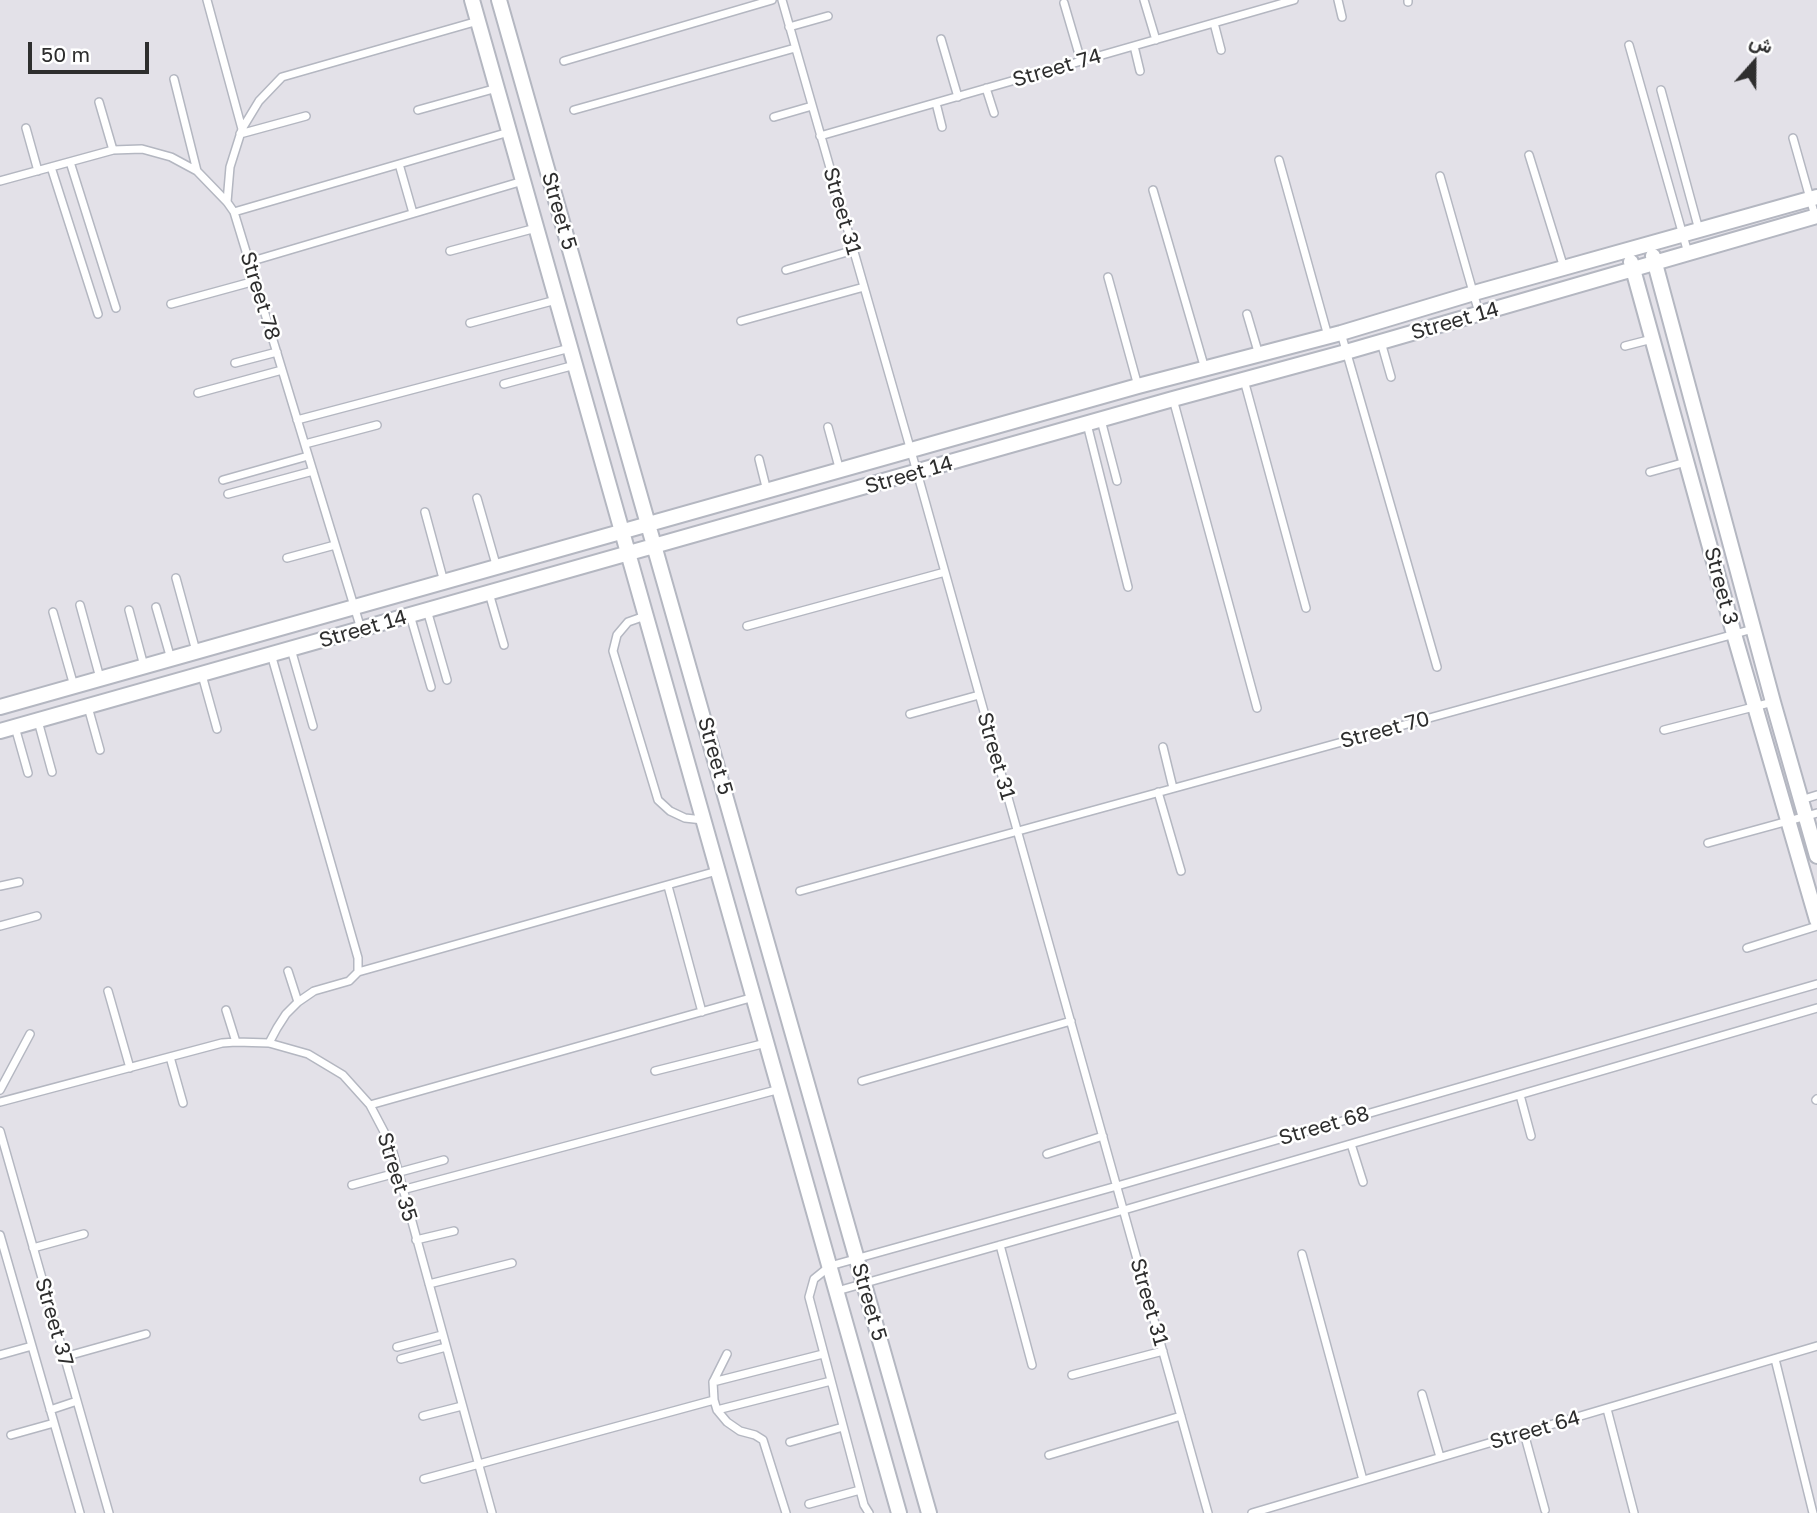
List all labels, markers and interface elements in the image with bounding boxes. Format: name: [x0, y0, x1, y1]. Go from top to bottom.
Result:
scale bar: [32, 28, 152, 72]
north arrow: [1719, 28, 1789, 98]
text: ش: [1747, 28, 1776, 58]
text: 50 m: [41, 41, 90, 67]
street label: Street 74: [1010, 43, 1104, 93]
street label: Street 31: [818, 164, 866, 258]
street label: Street 5: [536, 169, 582, 253]
street label: Street 78: [235, 249, 285, 343]
street label: Street 14: [1408, 296, 1502, 346]
street label: Street 14: [862, 450, 956, 500]
street label: Street 3: [1699, 544, 1743, 628]
street label: Street 14: [316, 604, 410, 654]
street label: Street 70: [1338, 706, 1432, 754]
street label: Street 31: [972, 709, 1020, 803]
street label: Street 5: [692, 714, 738, 798]
street label: Street 68: [1276, 1101, 1372, 1151]
street label: Street 35: [372, 1129, 422, 1225]
street label: Street 31: [1125, 1255, 1173, 1349]
street label: Street 5: [846, 1260, 892, 1344]
street label: Street 37: [29, 1275, 79, 1369]
street label: Street 64: [1487, 1405, 1583, 1455]

